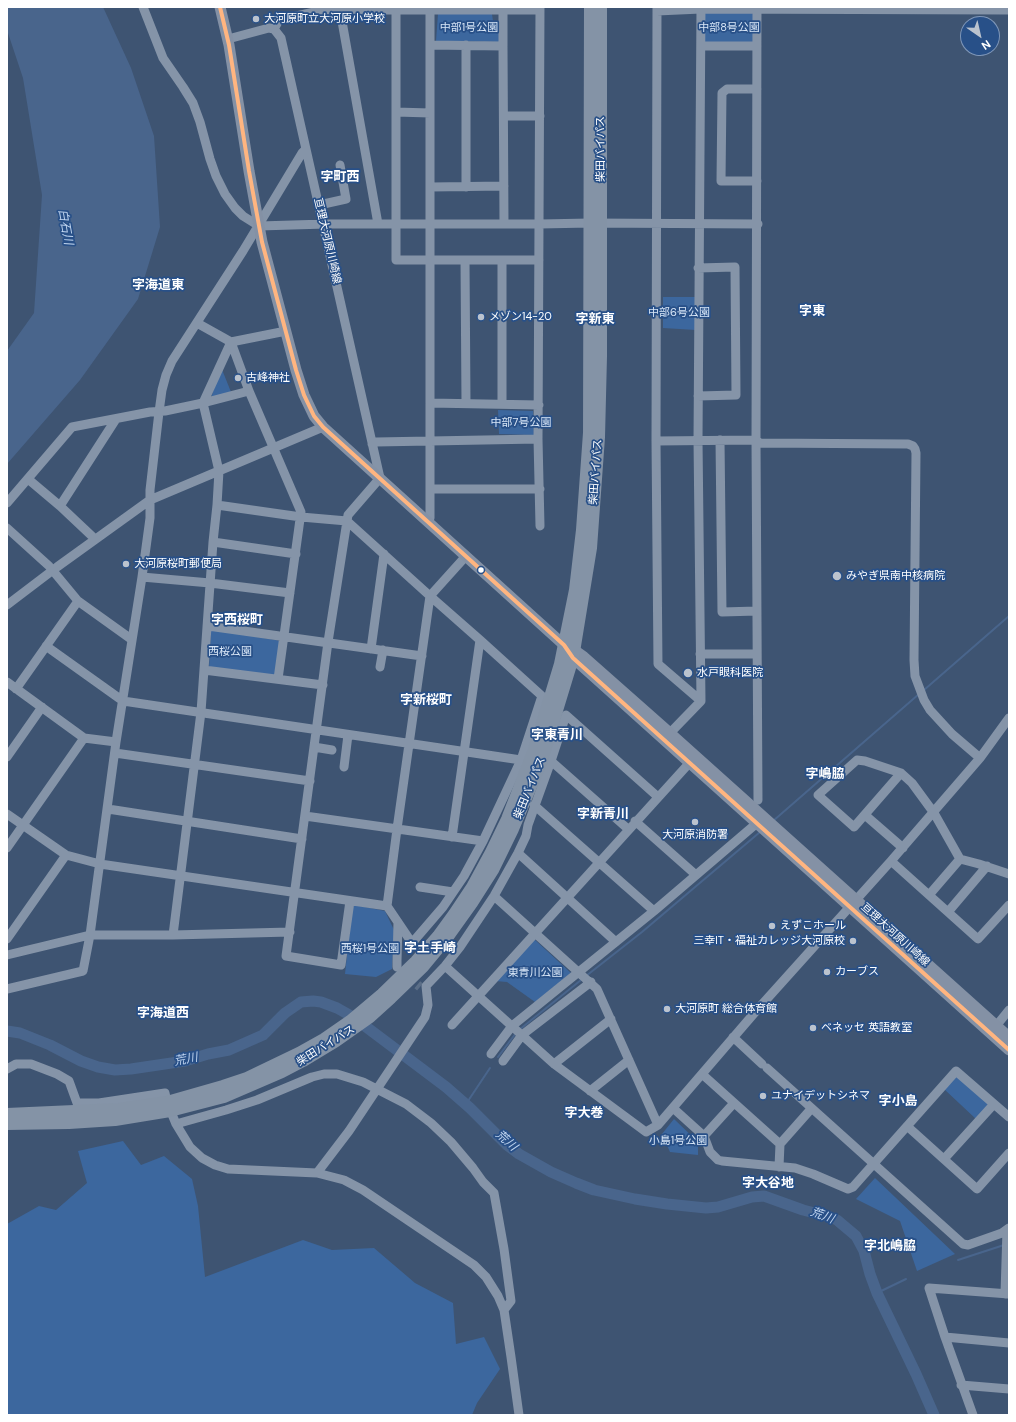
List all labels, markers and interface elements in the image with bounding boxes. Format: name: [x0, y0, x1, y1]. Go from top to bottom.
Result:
place label: 大河原町立大河原小学校: [264, 12, 385, 26]
marker: 大河原町立大河原小学校: [251, 14, 261, 24]
north arrow: [960, 16, 1000, 56]
park label: 中部1号公園: [440, 21, 498, 35]
park label: 中部8号公園: [698, 21, 760, 35]
text: N: [979, 37, 993, 53]
street label: 柴田バイパス: [594, 116, 608, 182]
district label: 字町西: [321, 170, 359, 186]
street label: 亘理大河原川崎線: [311, 197, 343, 285]
water label: 白石川: [55, 208, 75, 246]
district label: 字海道東: [132, 278, 184, 294]
district label: 字東: [799, 304, 825, 320]
park label: 中部6号公園: [648, 306, 710, 320]
place label: メゾン14-20: [489, 310, 552, 324]
marker: メゾン14-20: [476, 312, 486, 322]
district label: 字新東: [576, 312, 614, 328]
place label: 古峰神社: [246, 371, 290, 385]
marker: 古峰神社: [233, 373, 243, 383]
park label: 中部7号公園: [491, 416, 551, 430]
street label: 柴田バイパス: [587, 439, 605, 505]
place label: 大河原桜町郵便局: [134, 557, 222, 571]
marker: 大河原桜町郵便局: [121, 559, 131, 569]
unlabelled marker: [476, 565, 486, 575]
place label: みやぎ県南中核病院: [846, 569, 945, 583]
marker: みやぎ県南中核病院: [831, 570, 843, 582]
district label: 字西桜町: [211, 613, 263, 629]
park label: 西桜公園: [208, 645, 252, 659]
place label: 水戸眼科医院: [697, 666, 763, 680]
marker: 水戸眼科医院: [682, 667, 694, 679]
district label: 字新桜町: [400, 693, 452, 709]
district label: 字東青川: [531, 728, 583, 744]
street label: 柴田バイパス: [512, 755, 548, 821]
district label: 字嶋脇: [806, 767, 844, 783]
district label: 字新青川: [577, 807, 629, 823]
marker: 大河原消防署: [690, 817, 700, 827]
place label: 大河原消防署: [662, 828, 728, 842]
street label: 亘理大河原川崎線: [858, 901, 932, 969]
place label: えずこホール: [780, 919, 846, 933]
marker: えずこホール: [767, 921, 777, 931]
place label: 三幸IT・福祉カレッジ大河原校: [693, 934, 845, 948]
marker: 三幸IT・福祉カレッジ大河原校: [848, 936, 858, 946]
district label: 字土手崎: [404, 941, 456, 957]
park label: 西桜1号公園: [341, 942, 399, 956]
place label: カーブス: [835, 965, 879, 979]
park label: 東青川公園: [508, 966, 562, 980]
marker: カーブス: [822, 967, 832, 977]
place label: 大河原町 総合体育館: [675, 1002, 777, 1016]
marker: 大河原町 総合体育館: [662, 1004, 672, 1014]
district label: 字海道西: [137, 1006, 189, 1022]
place label: ベネッセ 英語教室: [821, 1021, 912, 1035]
street label: 柴田バイパス: [295, 1023, 357, 1069]
marker: ベネッセ 英語教室: [808, 1023, 818, 1033]
water label: 荒川: [173, 1051, 199, 1069]
place label: ユナイデットシネマ: [771, 1089, 870, 1103]
marker: ユナイデットシネマ: [758, 1091, 768, 1101]
district label: 字小島: [879, 1094, 917, 1110]
district label: 字大巻: [565, 1106, 603, 1122]
water label: 荒川: [492, 1128, 520, 1154]
park label: 小島1号公園: [649, 1134, 707, 1148]
district label: 字大谷地: [742, 1176, 794, 1192]
water label: 荒川: [808, 1205, 836, 1227]
district label: 字北嶋脇: [864, 1239, 916, 1255]

